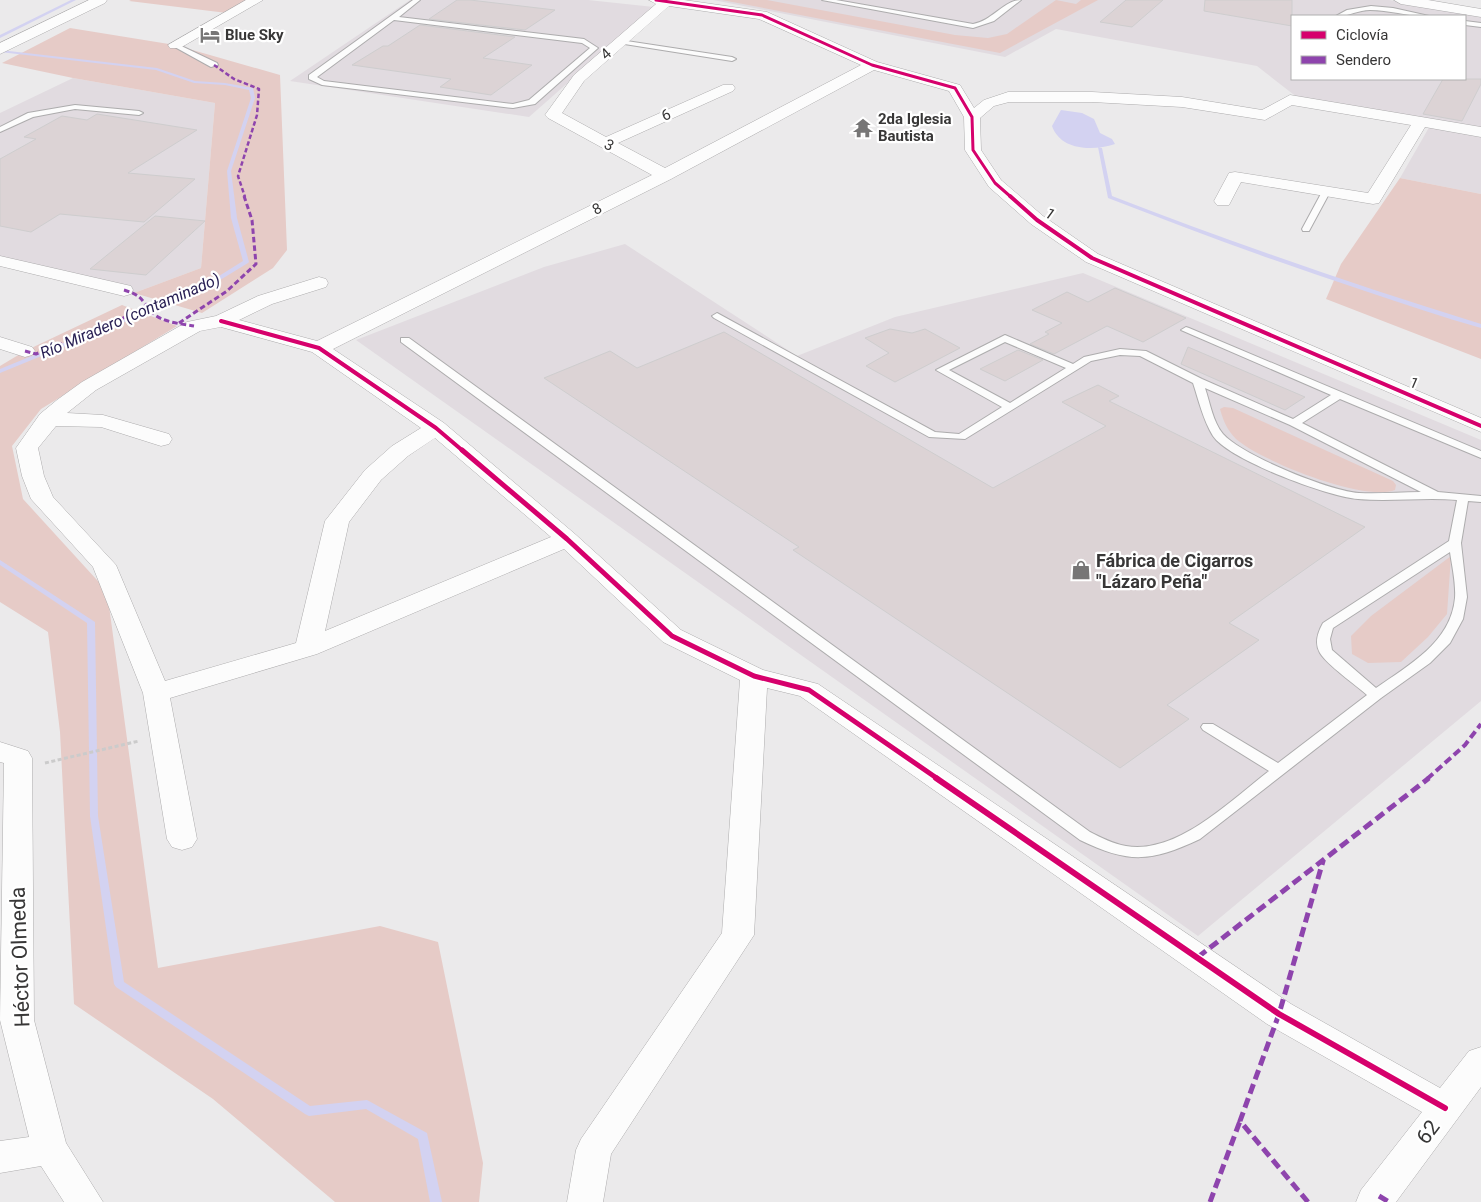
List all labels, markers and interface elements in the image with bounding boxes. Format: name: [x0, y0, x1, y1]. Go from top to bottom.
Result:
legend: [1291, 15, 1466, 80]
hotel icon: Blue Sky: [199, 24, 221, 46]
place label: Blue Sky: [225, 26, 284, 44]
text: Ciclovía: [1336, 26, 1389, 44]
street label: 4: [597, 44, 616, 64]
text: Sendero: [1336, 51, 1391, 69]
street label: 6: [658, 105, 674, 125]
place label: 2da Iglesia Bautista: [878, 110, 952, 145]
temple icon: 2da Iglesia Bautista: [852, 117, 874, 139]
street label: 3: [601, 135, 617, 155]
street label: 8: [589, 199, 605, 219]
street label: 1: [1041, 204, 1059, 224]
water label: Río Miradero (contaminado): [37, 269, 223, 363]
street label: 1: [1407, 373, 1421, 393]
place label: Fábrica de Cigarros "Lázaro Peña": [1096, 550, 1253, 592]
shop icon: Fábrica de Cigarros "Lázaro Peña": [1070, 559, 1092, 581]
street label: Héctor Olmeda: [6, 886, 34, 1028]
street label: 62: [1411, 1115, 1445, 1149]

